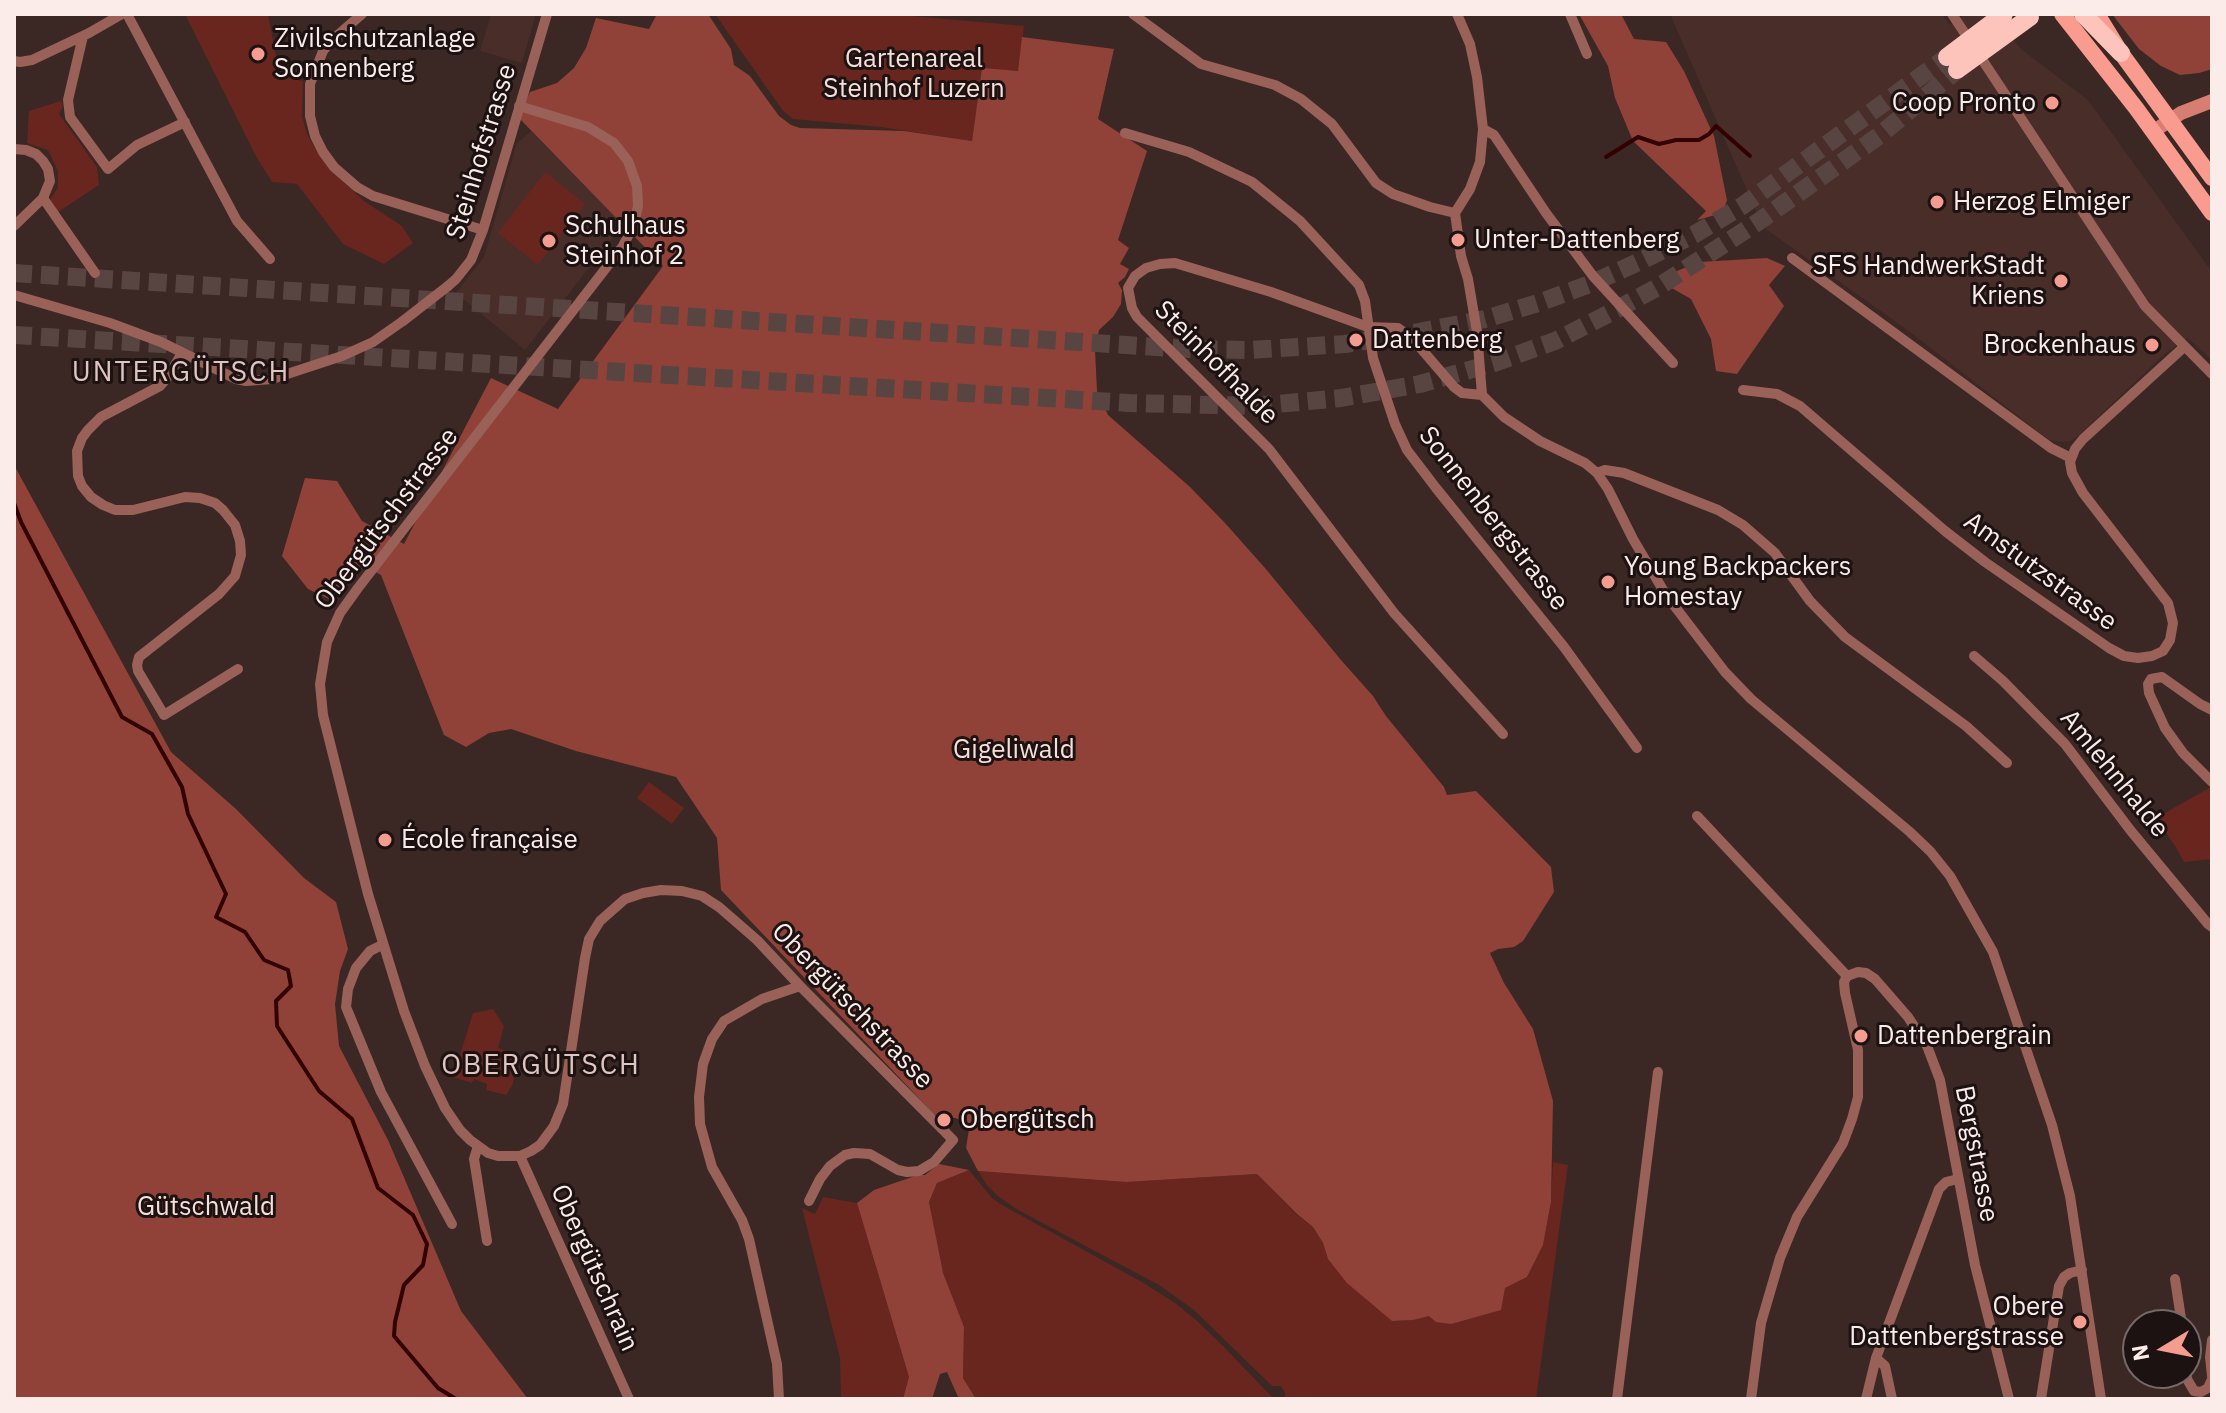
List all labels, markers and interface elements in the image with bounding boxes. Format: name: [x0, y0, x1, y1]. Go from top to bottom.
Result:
place label: Zivilschutzanlage Sonnenberg: [274, 23, 476, 84]
park label: Gartenareal Steinhof Luzern: [823, 43, 1005, 104]
marker: Zivilschutzanlage Sonnenberg: [249, 45, 267, 63]
street label: Steinhofstrasse: [441, 61, 523, 243]
place label: Coop Pronto: [1892, 87, 2036, 119]
marker: Coop Pronto: [2043, 94, 2061, 112]
place label: Herzog Elmiger: [1953, 186, 2130, 218]
marker: Herzog Elmiger: [1928, 193, 1946, 211]
place label: Schulhaus Steinhof 2: [565, 210, 686, 272]
place label: Unter-Dattenberg: [1474, 224, 1679, 256]
marker: Unter-Dattenberg: [1449, 231, 1467, 249]
marker: Schulhaus Steinhof 2: [540, 232, 558, 250]
place label: SFS HandwerkStadt Kriens: [1812, 250, 2045, 312]
marker: SFS HandwerkStadt Kriens: [2052, 272, 2070, 290]
street label: Steinhofhalde: [1148, 295, 1284, 431]
place label: Dattenberg: [1372, 324, 1502, 356]
place label: Brockenhaus: [1984, 329, 2136, 361]
marker: Dattenberg: [1347, 331, 1365, 349]
marker: Brockenhaus: [2143, 336, 2161, 354]
district label: UNTERGÜTSCH: [72, 356, 290, 390]
street label: Sonnenbergstrasse: [1412, 421, 1574, 617]
street label: Obergütschstrasse: [309, 422, 465, 616]
street label: Amstutzstrasse: [1957, 506, 2123, 638]
place label: Young Backpackers Homestay: [1624, 551, 1851, 612]
marker: Young Backpackers Homestay: [1599, 573, 1617, 591]
street label: Amlehnhalde: [2053, 704, 2175, 844]
park label: Gigeliwald: [953, 734, 1075, 766]
place label: École française: [401, 824, 578, 856]
marker: École française: [376, 831, 394, 849]
street label: Obergütschstrasse: [765, 916, 939, 1096]
place label: Dattenbergrain: [1877, 1020, 2052, 1052]
marker: Dattenbergrain: [1852, 1027, 1870, 1045]
district label: OBERGÜTSCH: [441, 1049, 641, 1083]
street label: Bergstrasse: [1947, 1083, 2005, 1225]
place label: Obergütsch: [960, 1104, 1095, 1136]
marker: Obergütsch: [935, 1111, 953, 1129]
street label: Obergütschrain: [543, 1180, 645, 1356]
park label: Gütschwald: [137, 1191, 275, 1223]
place label: Obere Dattenbergstrasse: [1849, 1291, 2064, 1352]
north arrow: [2122, 1309, 2202, 1389]
marker: Obere Dattenbergstrasse: [2071, 1313, 2089, 1331]
text: N: [2124, 1343, 2156, 1363]

